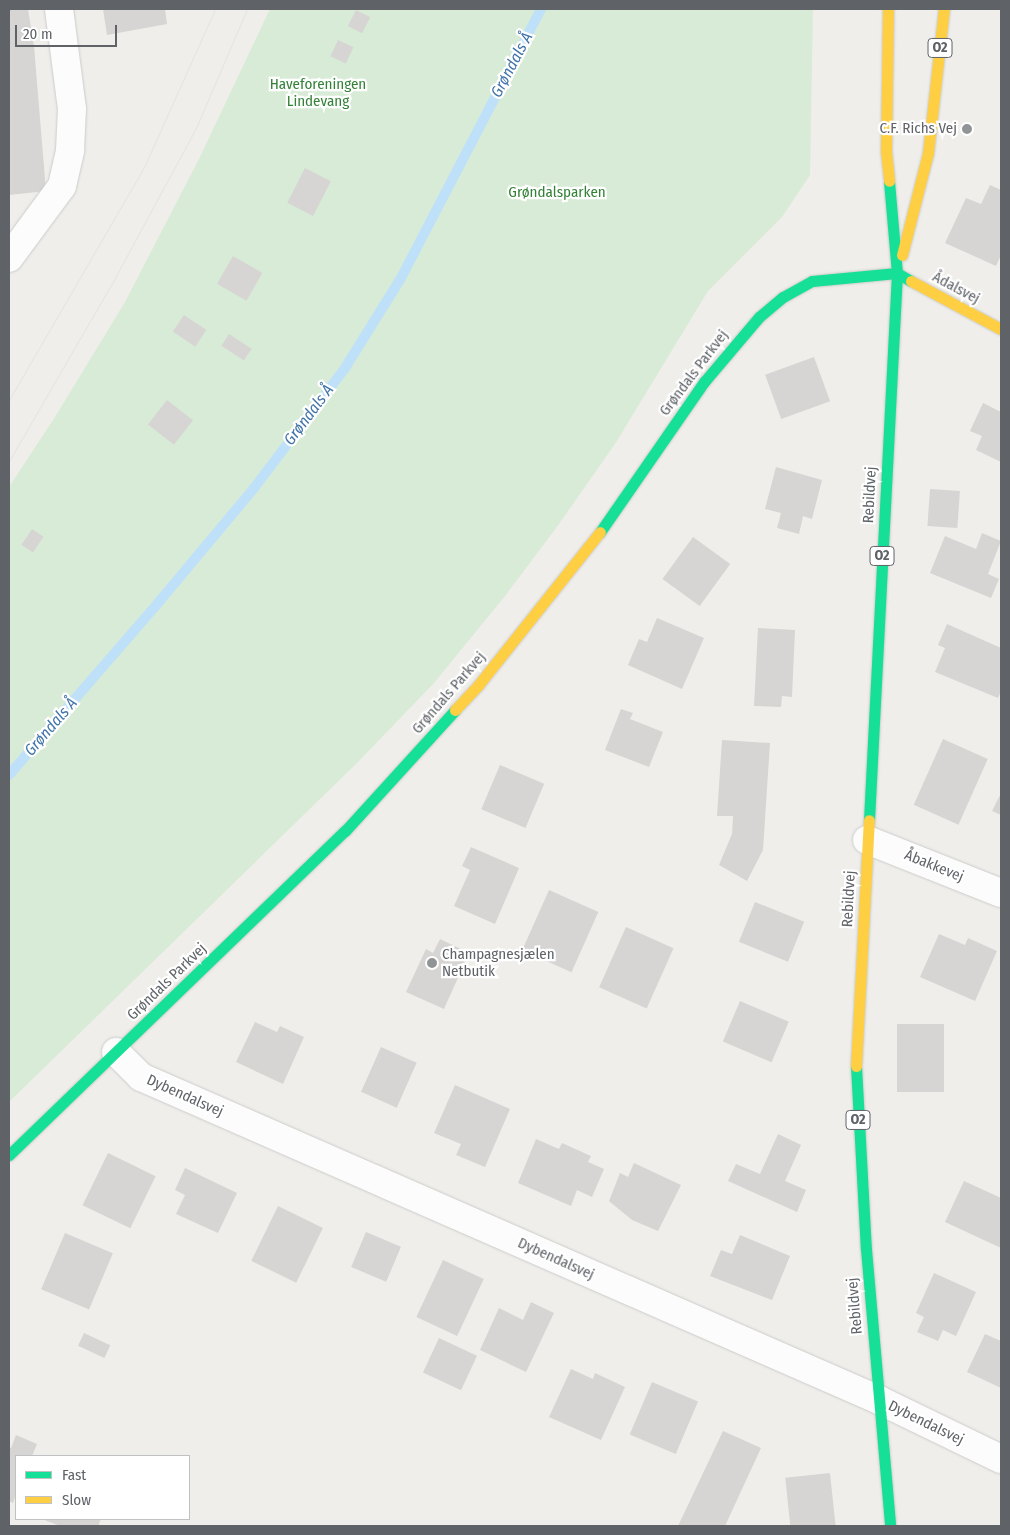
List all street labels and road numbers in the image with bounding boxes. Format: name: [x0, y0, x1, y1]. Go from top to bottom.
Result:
road number: O2: [928, 36, 952, 59]
street label: Ådalsvej: [929, 268, 983, 308]
street label: Grøndals Parkvej: [656, 327, 732, 419]
street label: Rebildvej: [860, 466, 880, 524]
road number: O2: [870, 544, 894, 568]
street label: Grøndals Parkvej: [408, 648, 490, 738]
street label: Åbakkevej: [902, 846, 966, 886]
street label: Rebildvej: [839, 870, 859, 928]
street label: Grøndals Parkvej: [124, 940, 210, 1024]
street label: Dybendalsvej: [144, 1071, 226, 1121]
road number: O2: [846, 1108, 870, 1132]
street label: Dybendalsvej: [515, 1234, 597, 1284]
street label: Rebildvej: [844, 1277, 866, 1335]
street label: Dybendalsvej: [885, 1397, 967, 1449]

